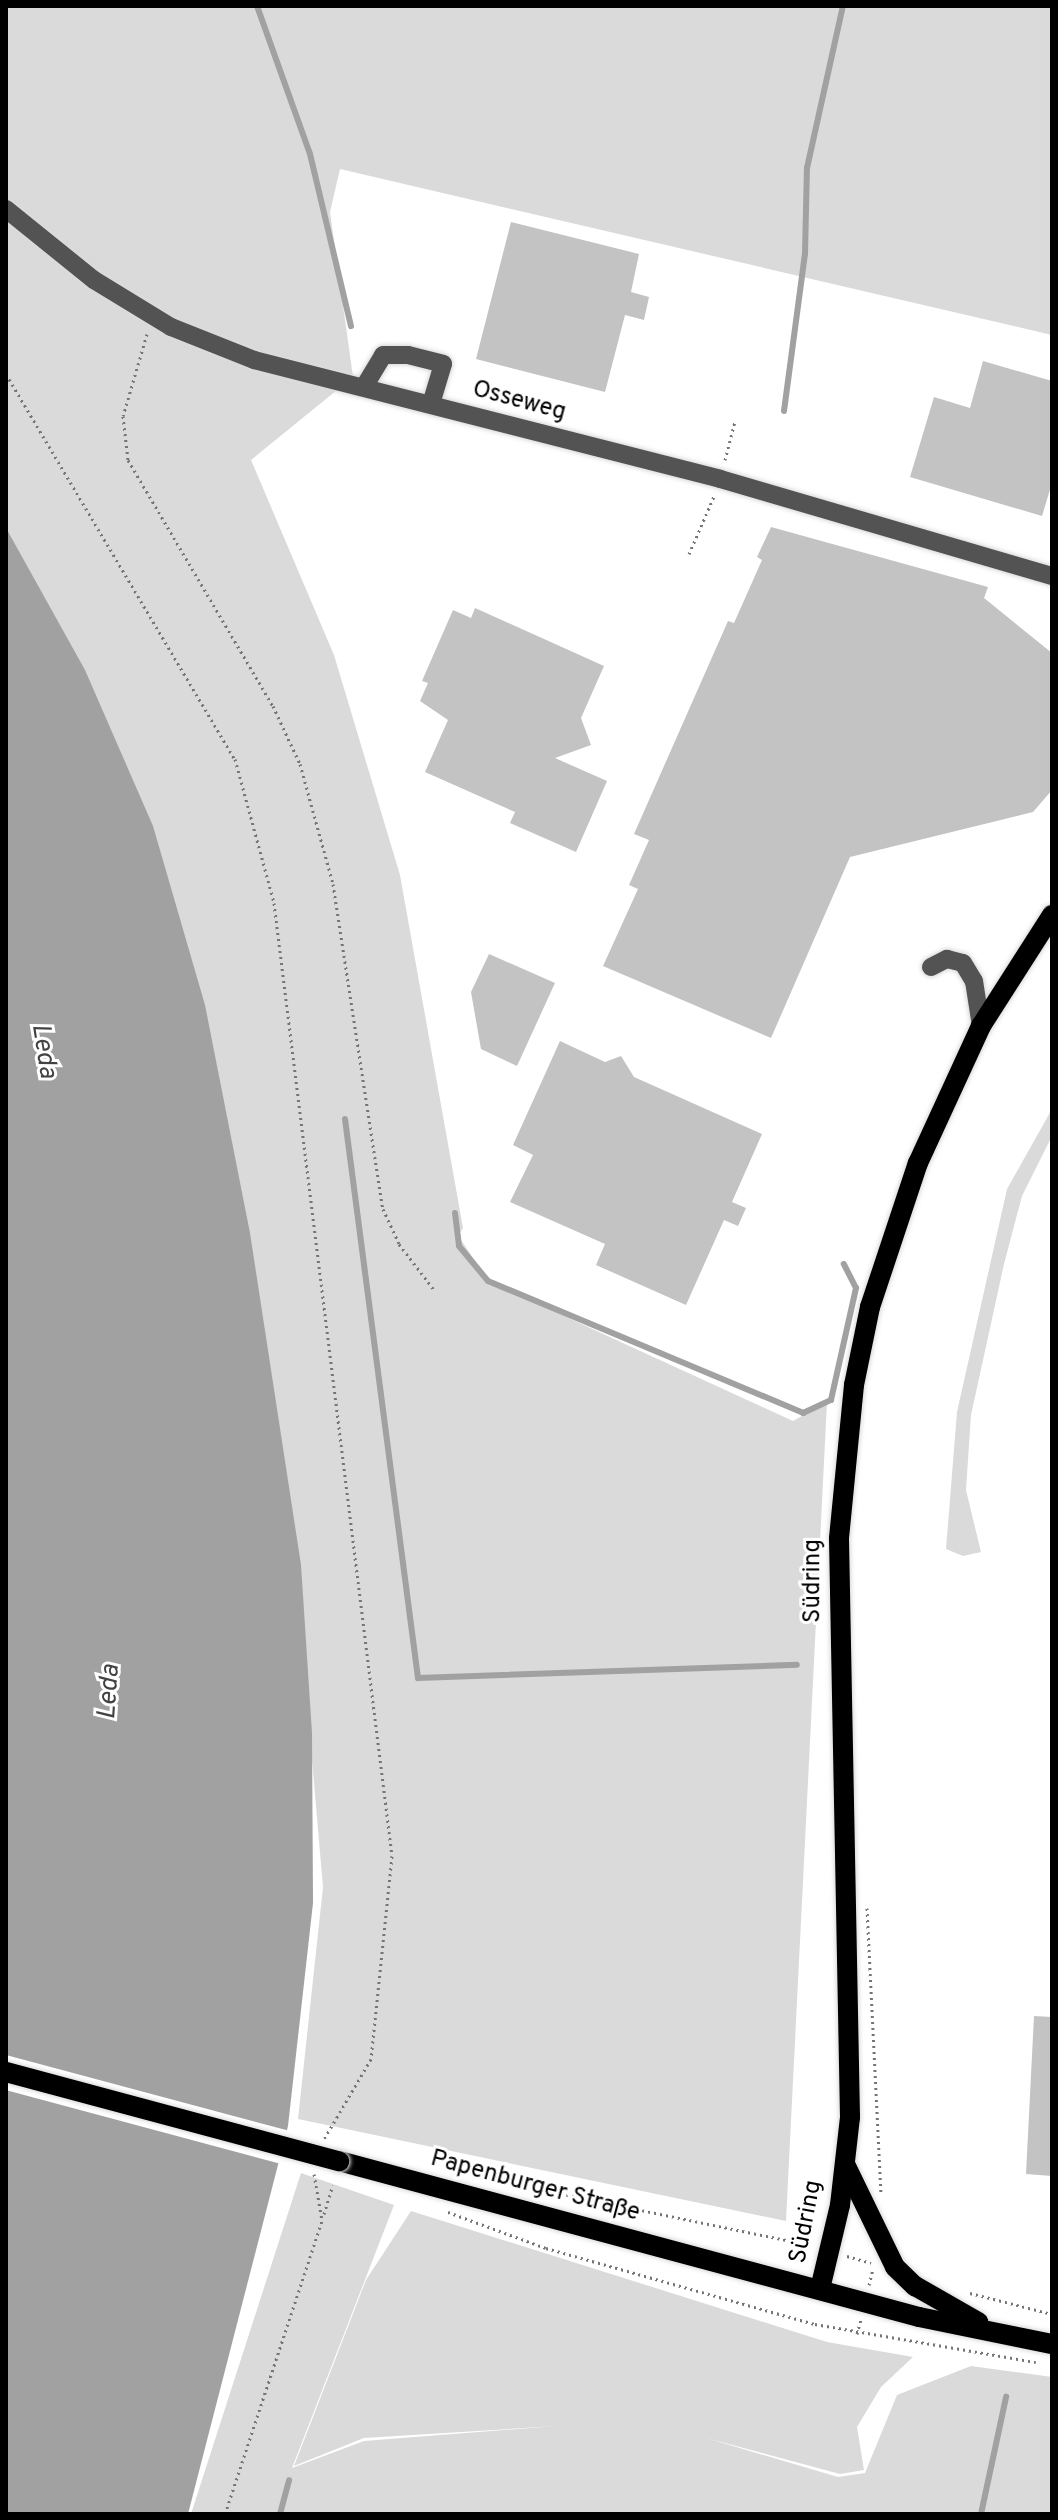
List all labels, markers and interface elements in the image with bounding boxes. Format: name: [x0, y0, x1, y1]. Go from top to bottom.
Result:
street label: Osseweg: [469, 376, 569, 428]
water label: Leda: [23, 1021, 63, 1081]
street label: Südring: [800, 1539, 828, 1623]
water label: Leda: [93, 1663, 127, 1721]
street label: Papenburger Straße: [427, 2145, 643, 2229]
street label: Südring: [785, 2178, 829, 2266]

